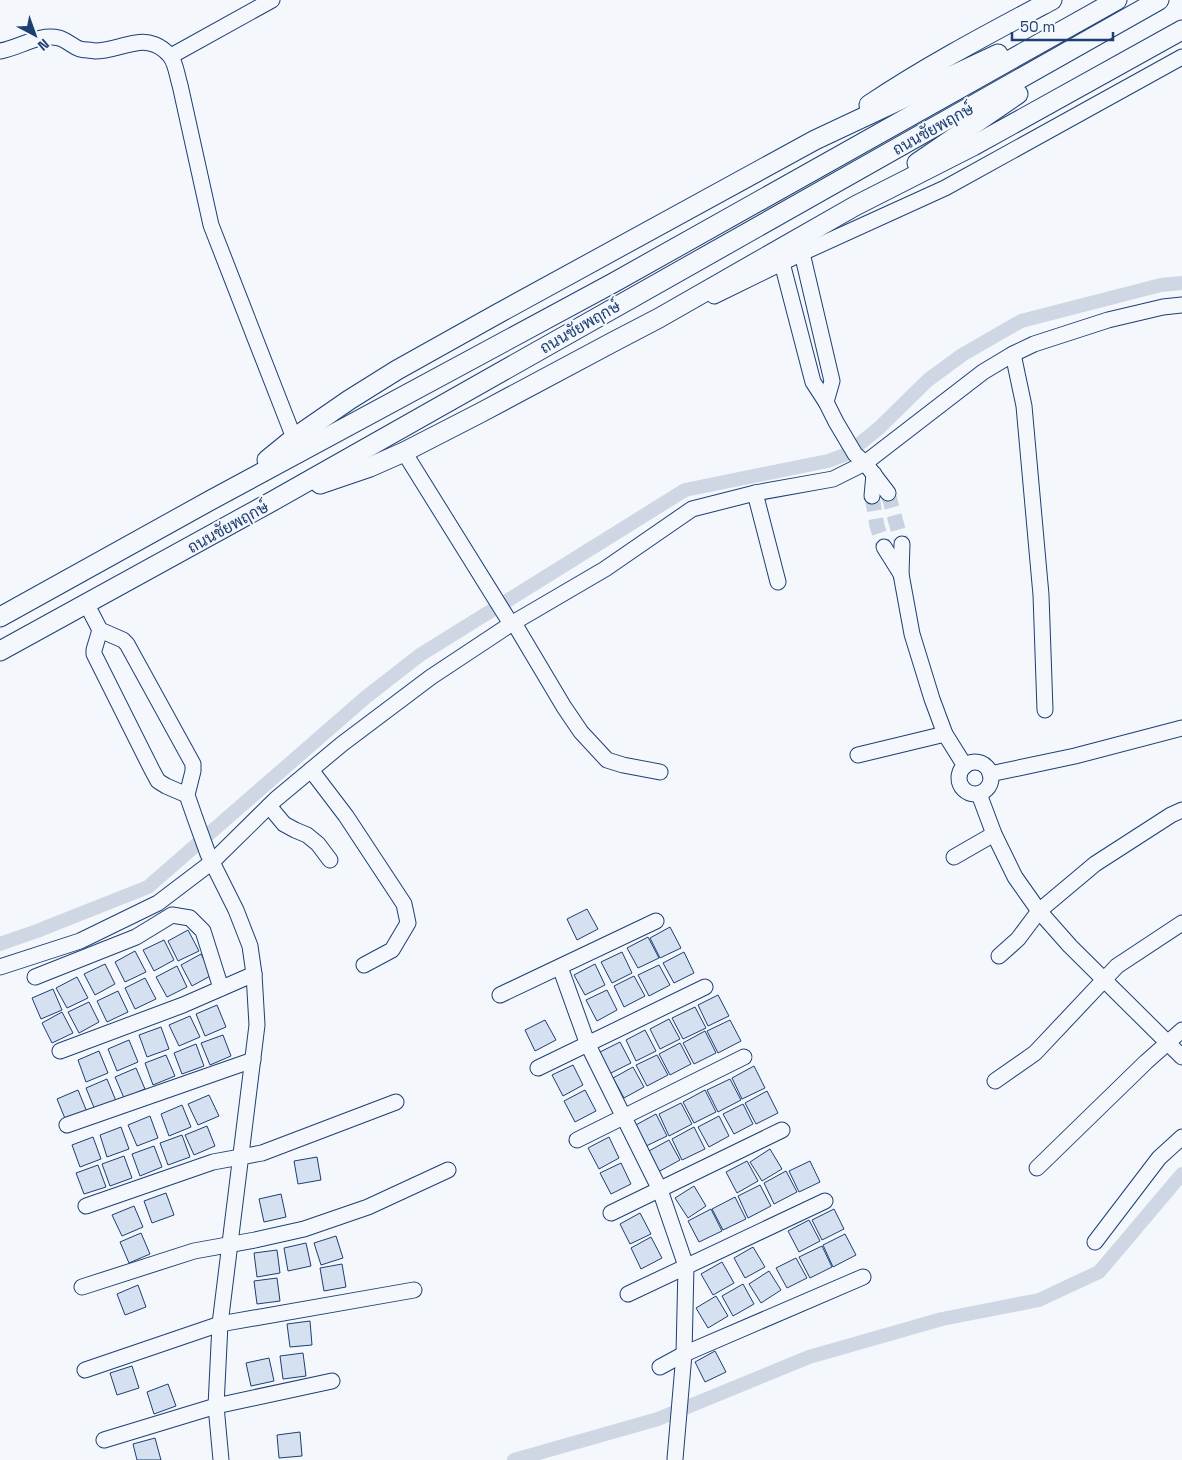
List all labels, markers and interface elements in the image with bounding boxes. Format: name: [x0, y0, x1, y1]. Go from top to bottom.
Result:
north arrow: [10, 10, 60, 60]
scale bar: [1012, 10, 1113, 42]
text: 50 m: [1020, 17, 1055, 36]
text: N: [34, 35, 53, 55]
street label: ถนนชัยพฤกษ์: [888, 96, 977, 160]
street label: ถนนชัยพฤกษ์: [535, 294, 624, 358]
street label: ถนนชัยพฤกษ์: [183, 494, 272, 558]

